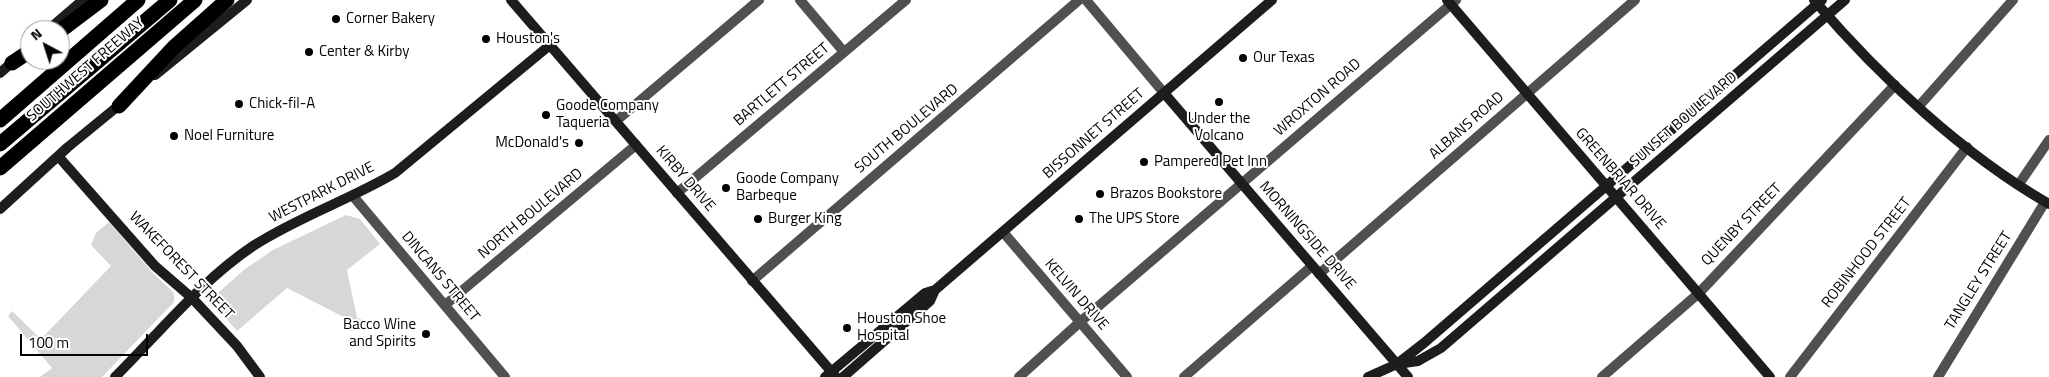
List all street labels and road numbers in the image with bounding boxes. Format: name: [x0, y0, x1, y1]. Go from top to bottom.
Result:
street label: SOUTHWEST FREEWAY: [24, 14, 148, 126]
street label: BARTLETT STREET: [731, 40, 833, 130]
street label: WROXTON ROAD: [1271, 55, 1365, 141]
street label: SUNSET BOULEVARD: [1627, 69, 1741, 171]
street label: SOUTH BOULEVARD: [852, 81, 962, 177]
street label: BISSONNET STREET: [1040, 85, 1148, 183]
street label: ALBANS ROAD: [1426, 89, 1508, 163]
street label: GREENBRIAR DRIVE: [1571, 125, 1669, 233]
street label: KIRBY DRIVE: [652, 142, 718, 216]
street label: WESTPARK DRIVE: [266, 159, 378, 227]
street label: NORTH BOULEVARD: [475, 165, 587, 263]
street label: MORNINGSIDE DRIVE: [1255, 178, 1359, 294]
street label: QUENBY STREET: [1698, 180, 1786, 270]
street label: ROBINHOOD STREET: [1818, 194, 1916, 312]
street label: WAKEFOREST STREET: [125, 208, 237, 324]
street label: DINCANS STREET: [397, 228, 483, 326]
street label: TANGLEY STREET: [1942, 229, 2016, 333]
street label: KELVIN DRIVE: [1040, 256, 1112, 334]

